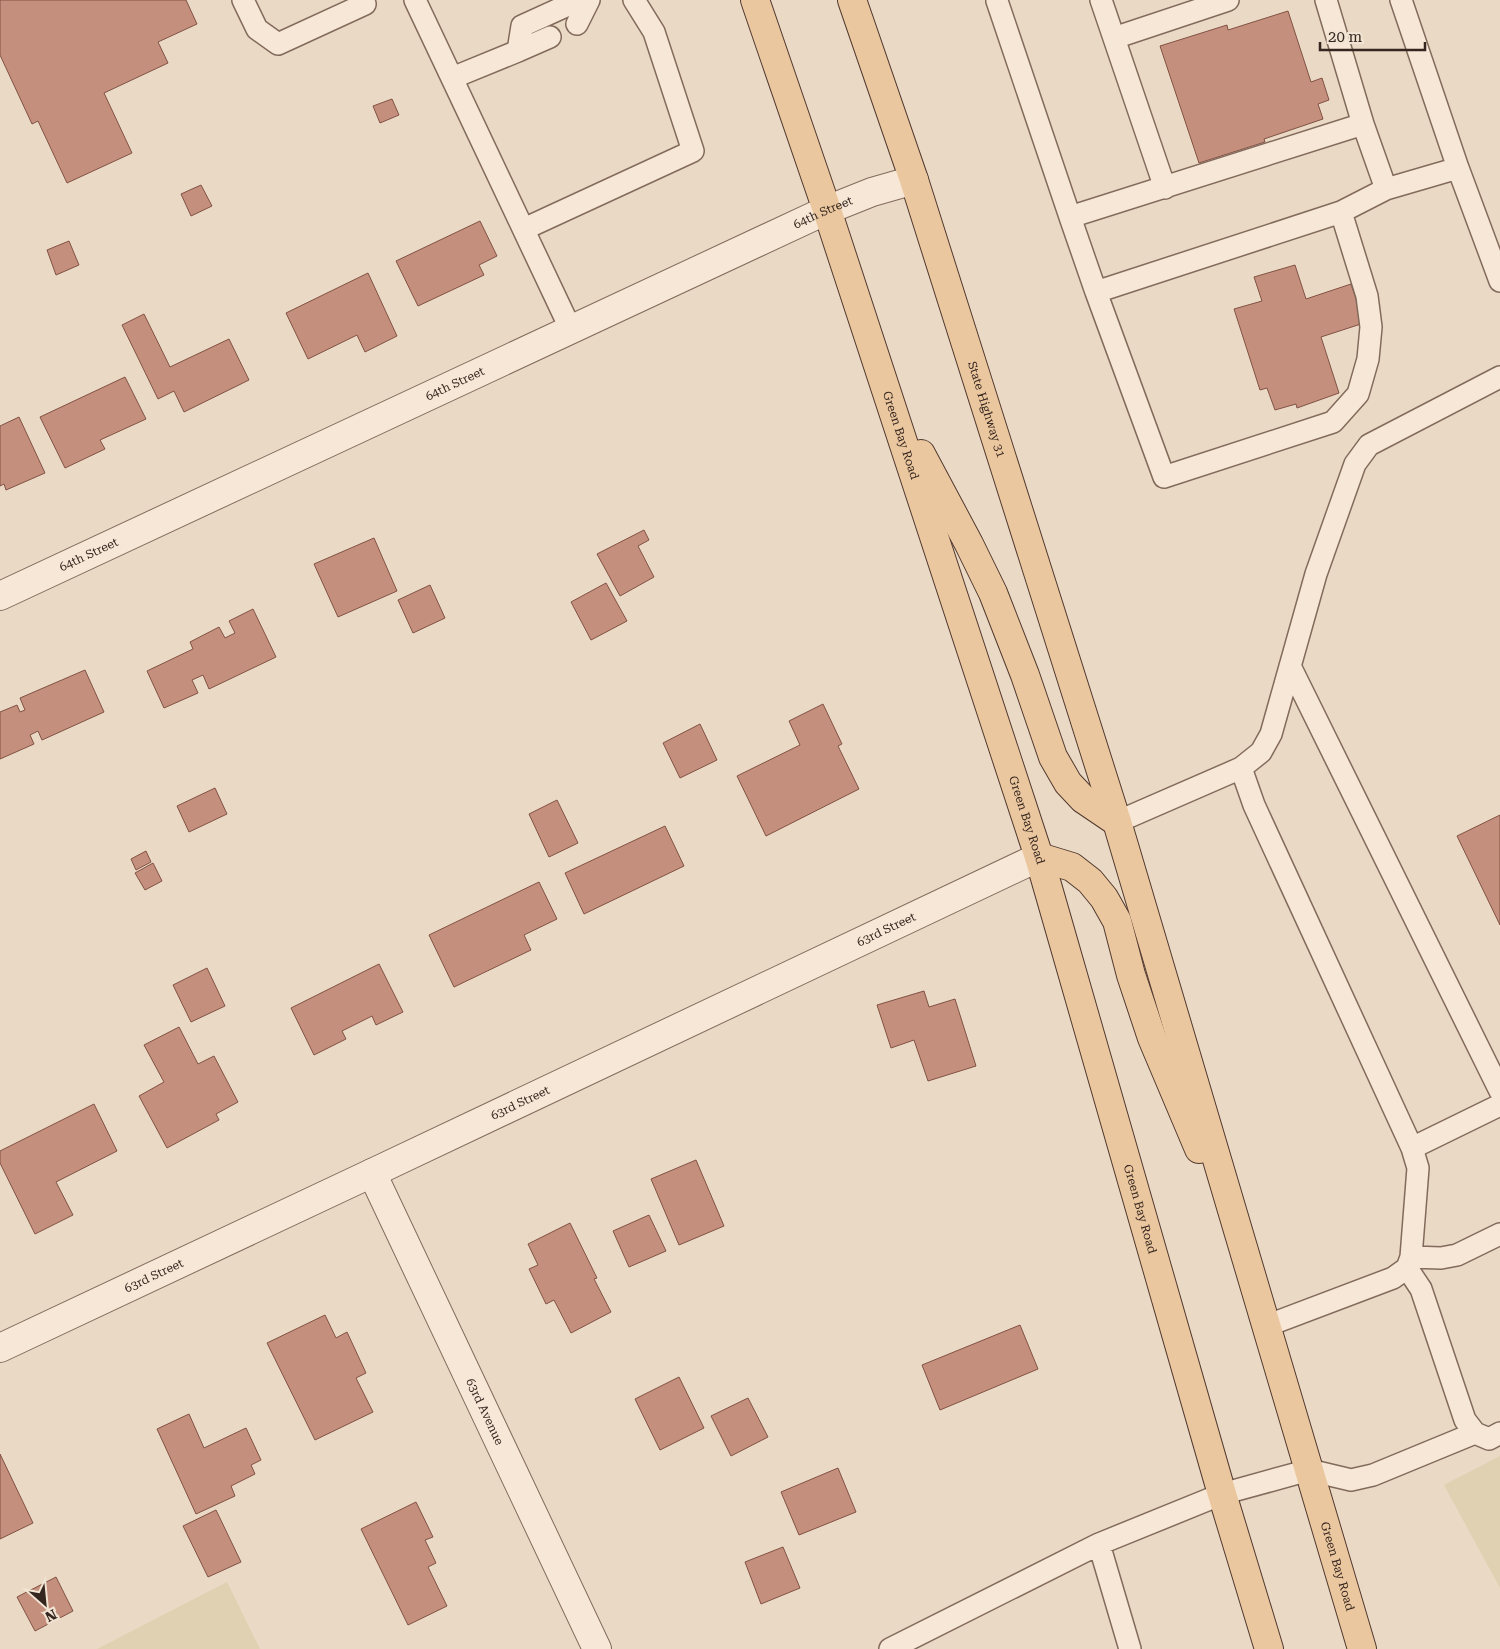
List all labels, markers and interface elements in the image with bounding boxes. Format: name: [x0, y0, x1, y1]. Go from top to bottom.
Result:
scale bar: [1320, 20, 1425, 52]
text: 20 m: [1328, 28, 1363, 46]
street label: 64th Street: [791, 193, 855, 232]
street label: State Highway 31: [965, 360, 1008, 460]
street label: 64th Street: [423, 364, 487, 403]
street label: Green Bay Road: [880, 389, 922, 481]
street label: 64th Street: [57, 535, 121, 574]
street label: Green Bay Road: [1006, 774, 1048, 866]
street label: 63rd Street: [854, 909, 918, 949]
street label: 63rd Street: [488, 1083, 552, 1123]
street label: Green Bay Road: [1121, 1163, 1160, 1255]
street label: 63rd Street: [122, 1256, 186, 1295]
street label: 63rd Avenue: [463, 1376, 507, 1448]
street label: Green Bay Road: [1318, 1520, 1357, 1613]
north arrow: [20, 1579, 70, 1629]
text: N: [42, 1606, 59, 1625]

